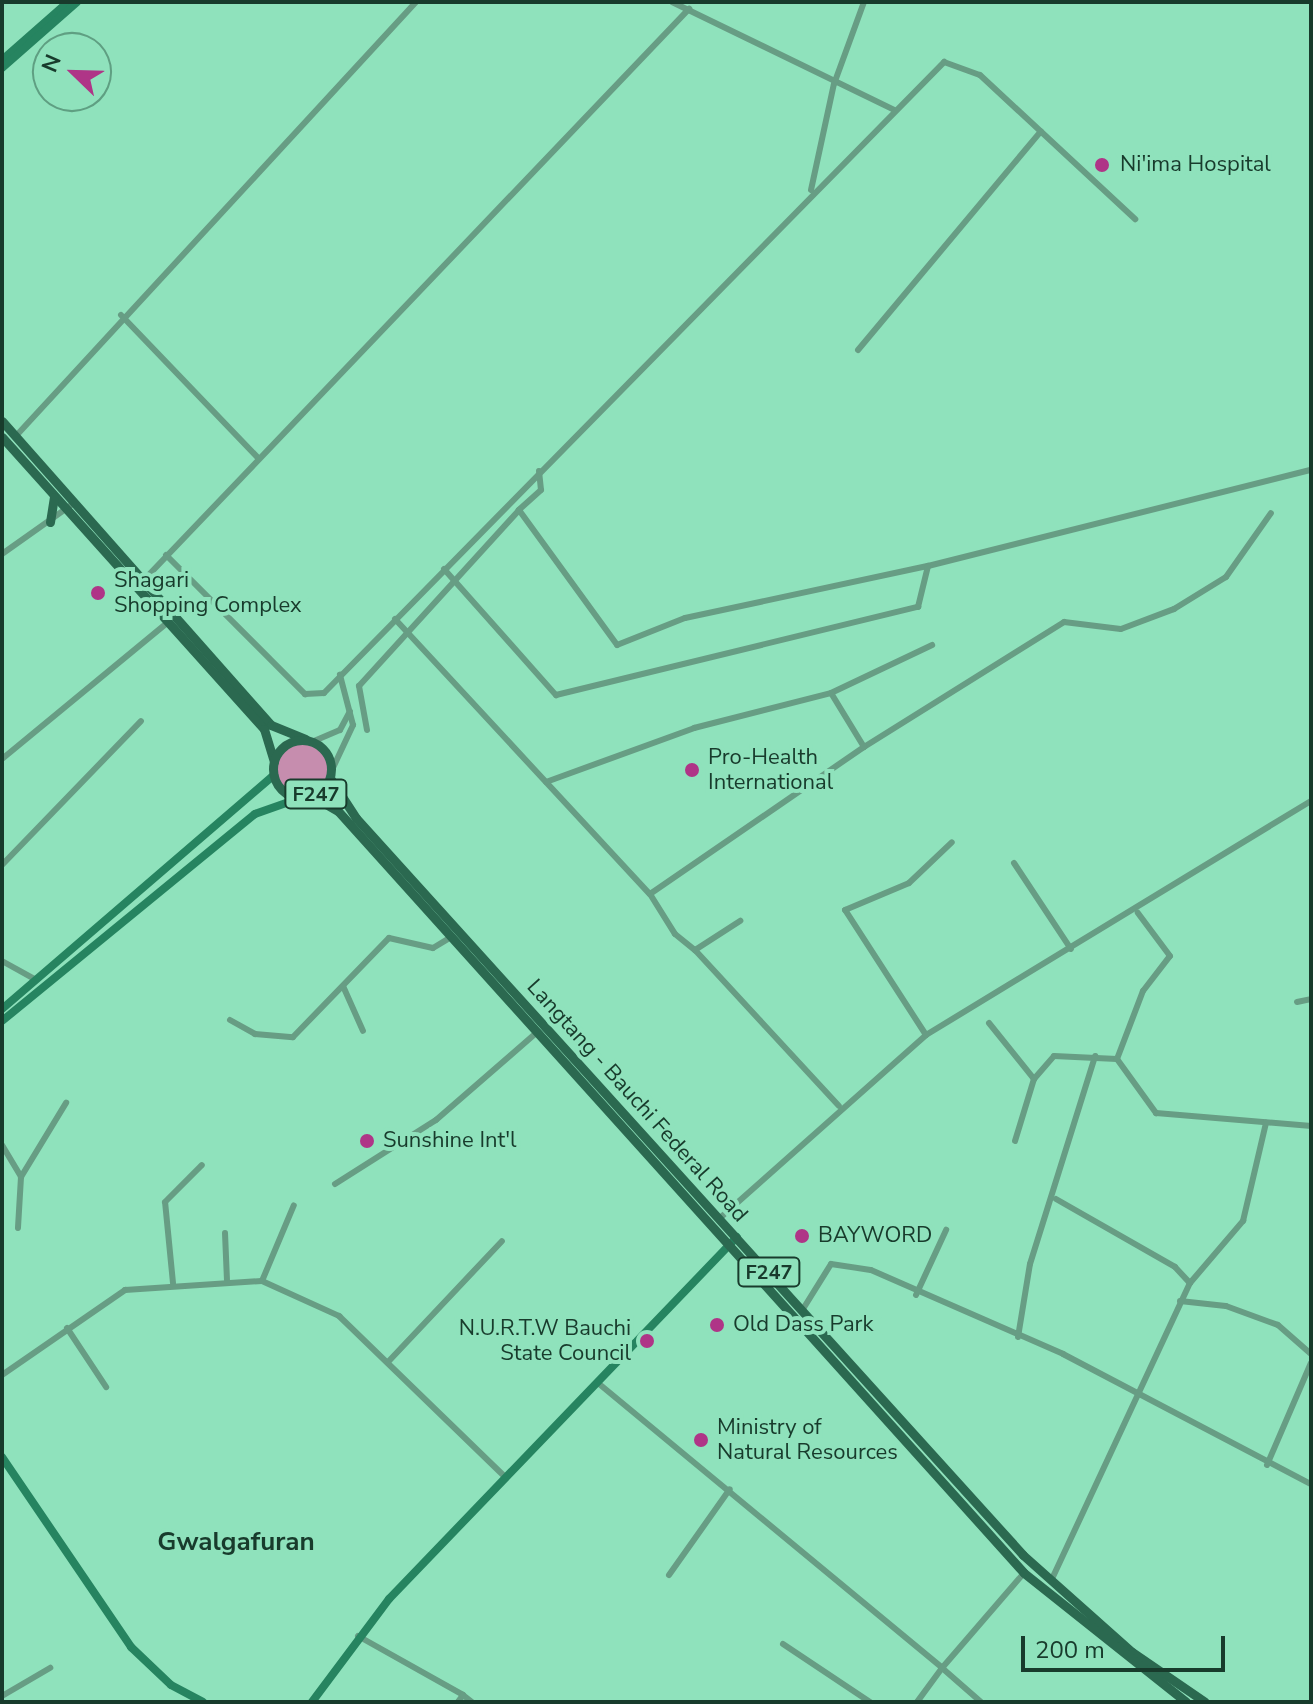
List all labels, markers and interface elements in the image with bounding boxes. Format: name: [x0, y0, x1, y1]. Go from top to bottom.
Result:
north arrow: [32, 32, 112, 112]
text: N: [35, 50, 69, 77]
place label: Ni'ima Hospital: [1120, 152, 1271, 178]
marker: Ni'ima Hospital: [1091, 154, 1113, 176]
place label: Shagari Shopping Complex: [114, 567, 302, 618]
marker: Shagari Shopping Complex: [89, 584, 107, 602]
place label: Pro-Health International: [708, 744, 833, 796]
marker: Pro-Health International: [683, 761, 701, 779]
road number: F247: [284, 778, 348, 810]
street label: Langtang - Bauchi Federal Road: [521, 974, 753, 1228]
place label: Sunshine Int'l: [383, 1128, 517, 1154]
marker: Sunshine Int'l: [358, 1132, 376, 1150]
place label: BAYWORD: [818, 1223, 932, 1249]
marker: BAYWORD: [793, 1227, 811, 1245]
road number: F247: [737, 1256, 801, 1288]
place label: Old Dass Park: [733, 1312, 873, 1338]
place label: N.U.R.T.W Bauchi State Council: [459, 1315, 631, 1366]
marker: Old Dass Park: [708, 1316, 726, 1334]
marker: N.U.R.T.W Bauchi State Council: [638, 1332, 656, 1350]
place label: Ministry of Natural Resources: [717, 1414, 898, 1466]
marker: Ministry of Natural Resources: [692, 1431, 710, 1449]
district label: Gwalgafuran: [157, 1526, 315, 1558]
scale bar: [1025, 1620, 1229, 1670]
text: 200 m: [1035, 1634, 1105, 1666]

